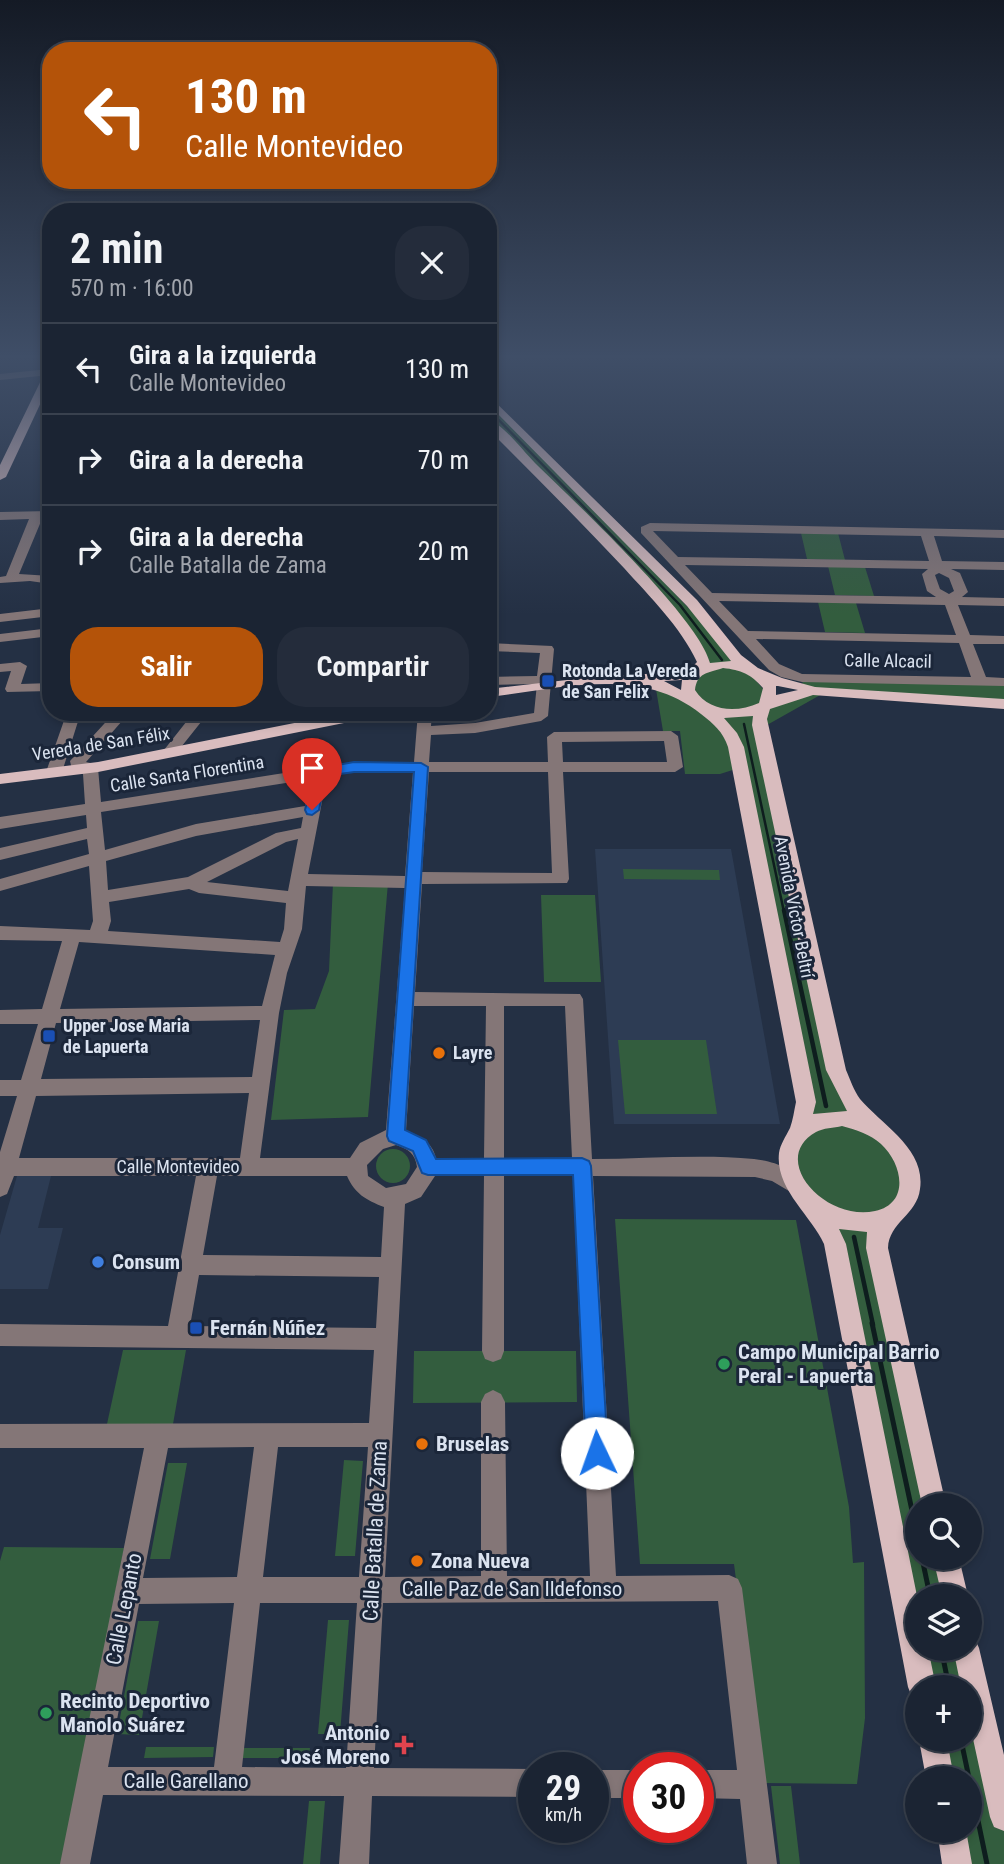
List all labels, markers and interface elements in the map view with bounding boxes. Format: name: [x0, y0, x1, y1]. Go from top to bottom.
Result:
text: 130 m: [185, 68, 307, 125]
icon: left: [70, 70, 161, 161]
text: Calle Montevideo: [185, 127, 403, 165]
text: 2 min: [70, 224, 163, 273]
button: close: [395, 226, 469, 300]
text: 570 m · 16:00: [70, 275, 194, 302]
text: Gira a la izquierda: [129, 340, 317, 370]
icon: left: [70, 350, 108, 388]
text: 130 m: [405, 354, 469, 384]
text: Calle Montevideo: [129, 370, 286, 397]
icon: right: [70, 441, 108, 479]
text: Gira a la derecha: [129, 445, 303, 475]
text: 70 m: [418, 445, 469, 475]
text: Gira a la derecha: [129, 522, 303, 552]
icon: right: [70, 532, 108, 570]
text: 20 m: [418, 536, 469, 566]
text: Calle Batalla de Zama: [129, 552, 327, 579]
button: Salir: [70, 627, 263, 707]
button: Compartir: [277, 627, 469, 707]
street label: Calle Alcacil: [844, 649, 932, 672]
place label: Rotonda La Vereda de San Felix: [562, 660, 697, 702]
marker: Rotonda La Vereda de San Felix: [540, 673, 556, 689]
street label: Vereda de San Félix: [31, 722, 171, 765]
pin: [282, 738, 342, 810]
icon: arrive: [293, 749, 331, 787]
street label: Calle Santa Florentina: [108, 751, 265, 796]
street label: Avenida Víctor Beltrí: [770, 834, 819, 981]
place label: Upper Jose Maria de Lapuerta: [63, 1015, 190, 1057]
marker: Upper Jose Maria de Lapuerta: [41, 1028, 57, 1044]
place label: Layre: [453, 1042, 493, 1063]
marker: Layre: [431, 1045, 447, 1061]
street label: Calle Montevideo: [117, 1156, 239, 1177]
place label: Consum: [112, 1250, 180, 1274]
marker: Consum: [90, 1254, 106, 1270]
place label: Fernán Núñez: [210, 1316, 325, 1340]
marker: Fernán Núñez: [188, 1320, 204, 1336]
place label: Campo Municipal Barrio Peral - Lapuerta: [738, 1340, 940, 1388]
marker: Campo Municipal Barrio Peral - Lapuerta: [716, 1356, 732, 1372]
position arrow: [560, 1416, 634, 1490]
place label: Bruselas: [436, 1432, 509, 1456]
marker: Bruselas: [414, 1436, 430, 1452]
street label: Calle Batalla de Zama: [358, 1440, 392, 1622]
map controls: [905, 1493, 982, 1843]
button: search: [905, 1493, 982, 1570]
place label: Zona Nueva: [431, 1549, 530, 1573]
street label: Calle Lepanto: [101, 1551, 147, 1667]
marker: Zona Nueva: [409, 1553, 425, 1569]
street label: Calle Paz de San Ildefonso: [402, 1577, 622, 1601]
button: layers: [905, 1584, 982, 1661]
button: +: [905, 1675, 982, 1752]
place label: Recinto Deportivo Manolo Suárez: [60, 1689, 210, 1737]
marker: Recinto Deportivo Manolo Suárez: [38, 1705, 54, 1721]
place label: Antonio José Moreno: [281, 1721, 390, 1769]
marker: Antonio José Moreno: [396, 1737, 412, 1753]
speed limit sign: 30: [623, 1752, 714, 1843]
button: −: [905, 1766, 982, 1843]
text: 29: [546, 1768, 581, 1809]
street label: Calle Garellano: [123, 1769, 249, 1793]
text: km/h: [545, 1804, 582, 1825]

